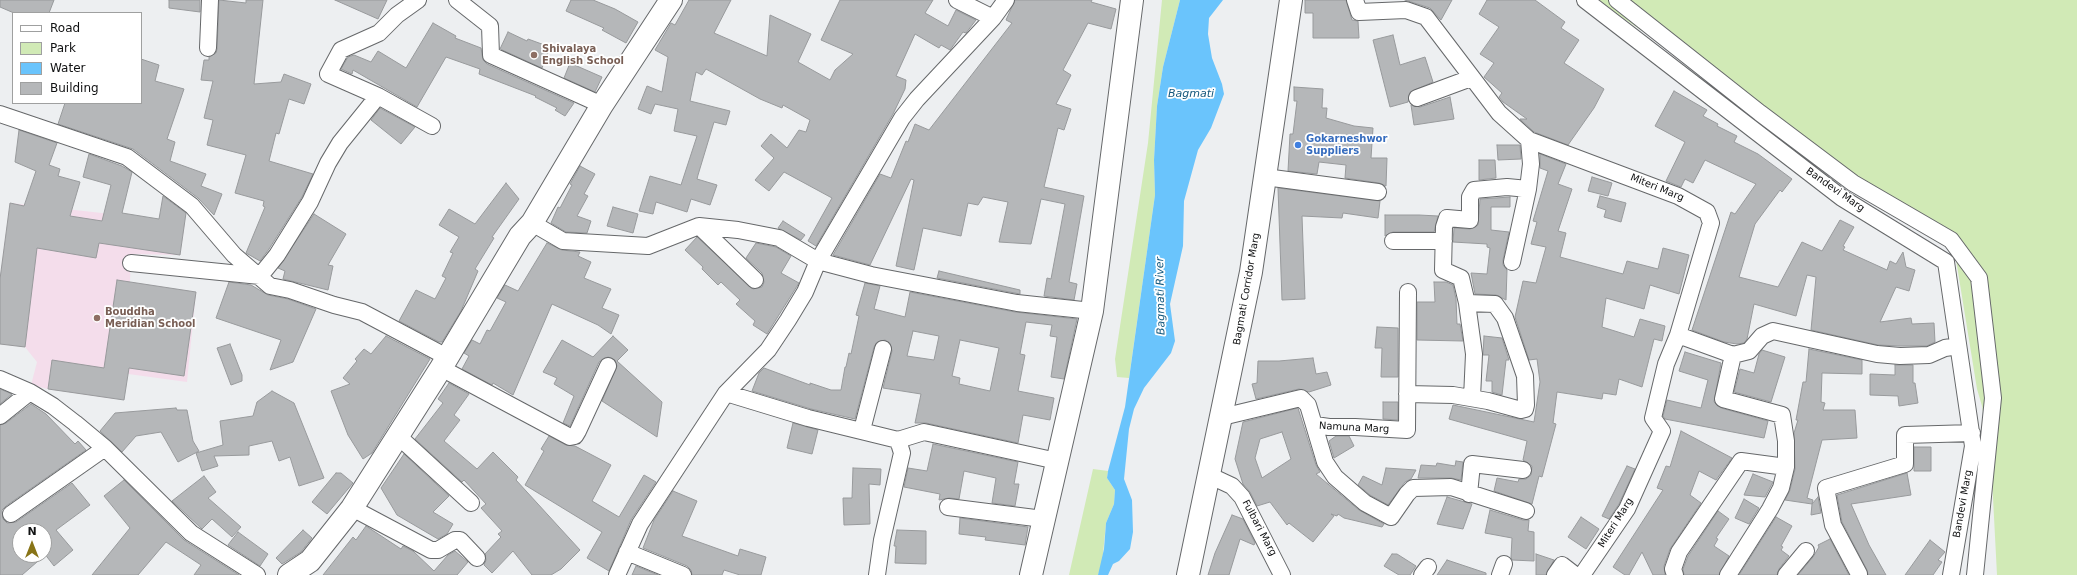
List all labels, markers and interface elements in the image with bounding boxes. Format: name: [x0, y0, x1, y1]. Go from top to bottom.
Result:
legend: [12, 12, 142, 104]
text: Road: [50, 21, 80, 35]
text: Park: [50, 41, 76, 55]
place label: Shivalaya English School: [542, 43, 624, 66]
marker: Shivalaya English School: [529, 50, 539, 60]
text: Water: [50, 61, 85, 75]
text: Building: [50, 81, 99, 95]
water label: Bagmati: [1168, 87, 1214, 101]
place label: Gokarneshwor Suppliers: [1306, 133, 1387, 156]
marker: Gokarneshwor Suppliers: [1293, 140, 1303, 150]
street label: Bandevi Marg: [1803, 165, 1867, 215]
street label: Miteri Marg: [1629, 172, 1685, 204]
street label: Bagmati Corridor Marg: [1231, 232, 1263, 346]
water label: Bagmati River: [1154, 257, 1168, 335]
place label: Bouddha Meridian School: [105, 306, 195, 330]
marker: Bouddha Meridian School: [92, 313, 102, 323]
street label: Namuna Marg: [1319, 420, 1389, 436]
street label: Bandevi Marg: [1951, 469, 1975, 539]
street label: Miteri Marg: [1596, 496, 1636, 550]
street label: Fulbari Marg: [1239, 498, 1279, 558]
north arrow: [12, 523, 52, 563]
text: N: [27, 525, 37, 538]

